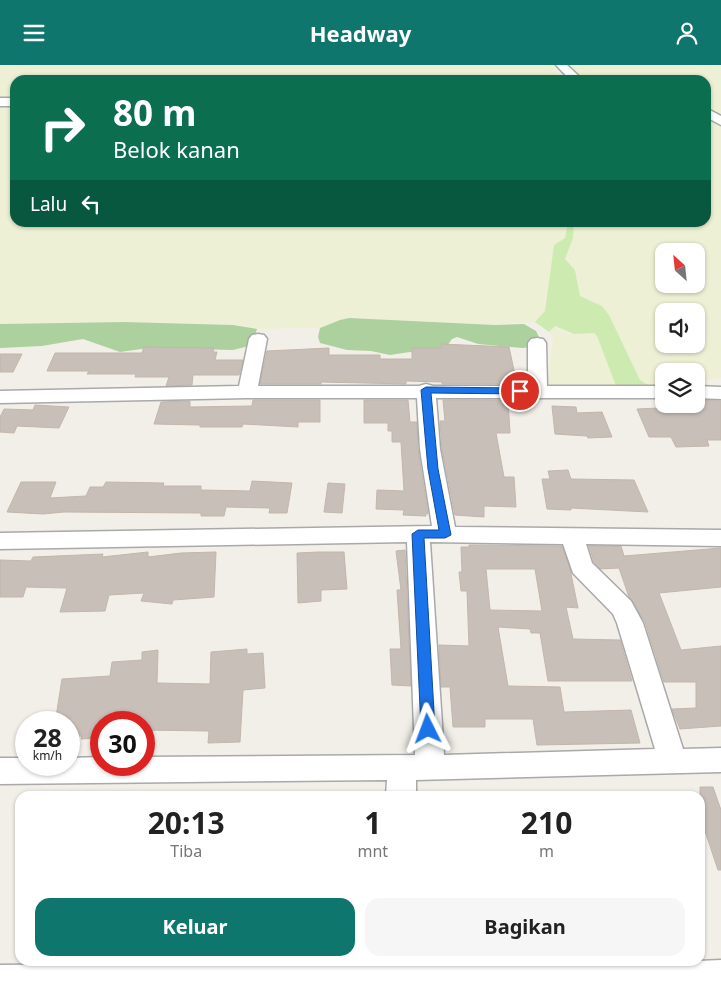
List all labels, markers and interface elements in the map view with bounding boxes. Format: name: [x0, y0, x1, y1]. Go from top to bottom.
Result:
text: Headway: [310, 18, 411, 48]
icon: menu: [20, 19, 48, 47]
icon: person: [673, 19, 701, 47]
text: 80 m: [113, 89, 196, 136]
icon: right: [30, 95, 95, 160]
text: Belok kanan: [113, 134, 240, 164]
icon: left: [77, 190, 105, 218]
text: Lalu: [30, 191, 67, 217]
north arrow: [655, 243, 705, 293]
map controls: [655, 243, 705, 413]
button: sound: [655, 303, 705, 353]
button: layers: [655, 363, 705, 413]
pin: [499, 370, 541, 412]
icon: arrive: [506, 377, 534, 405]
position arrow: [401, 702, 453, 754]
speed limit sign: 30: [90, 711, 155, 776]
text: 28: [33, 720, 62, 754]
text: km/h: [33, 747, 62, 764]
text: 20:13: [148, 802, 225, 843]
text: 1: [364, 802, 381, 843]
text: 210: [521, 802, 572, 843]
text: Tiba: [170, 840, 202, 862]
text: mnt: [357, 840, 388, 862]
text: m: [539, 840, 554, 862]
button: Keluar: [35, 898, 355, 956]
button: Bagikan: [365, 898, 685, 956]

